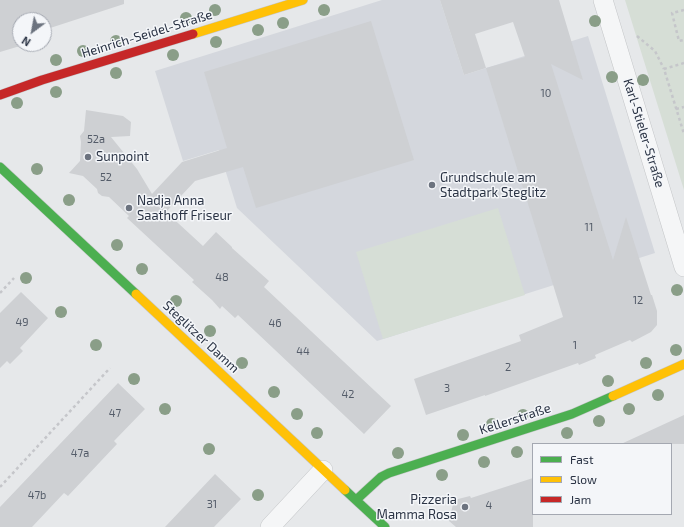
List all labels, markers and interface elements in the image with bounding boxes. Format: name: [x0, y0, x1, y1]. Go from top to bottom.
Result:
street label: Heinrich-Seidel-Straße: [80, 7, 214, 61]
north arrow: [12, 12, 52, 52]
text: N: [19, 34, 33, 49]
street label: Karl-Stieler-Straße: [620, 77, 668, 189]
house number: 10: [540, 86, 552, 100]
house number: 52a: [87, 132, 105, 146]
place label: Sunpoint: [96, 149, 149, 165]
marker: Sunpoint: [83, 152, 93, 162]
house number: 52: [100, 170, 112, 184]
place label: Grundschule am Stadtpark Steglitz: [440, 170, 546, 201]
marker: Grundschule am Stadtpark Steglitz: [427, 180, 437, 190]
place label: Nadja Anna Saathoff Friseur: [137, 193, 232, 224]
marker: Nadja Anna Saathoff Friseur: [124, 203, 134, 213]
house number: 11: [585, 220, 593, 234]
house number: 48: [215, 270, 229, 284]
house number: 12: [633, 293, 643, 307]
street label: Steglitzer Damm: [160, 298, 242, 376]
house number: 49: [15, 315, 29, 329]
house number: 46: [268, 316, 282, 330]
house number: 1: [573, 338, 577, 352]
house number: 44: [296, 344, 310, 358]
house number: 2: [505, 360, 511, 374]
house number: 3: [444, 381, 450, 395]
house number: 42: [342, 387, 354, 401]
street label: Kellerstraße: [477, 400, 553, 438]
house number: 47: [109, 406, 121, 420]
legend: [532, 443, 672, 515]
house number: 47a: [71, 446, 89, 460]
text: Fast: [570, 452, 593, 466]
text: Slow: [570, 472, 597, 486]
house number: 47b: [28, 488, 46, 502]
place label: Pizzeria Mamma Rosa: [377, 492, 457, 523]
text: Jam: [570, 492, 591, 506]
house number: 31: [207, 497, 217, 511]
house number: 4: [486, 498, 492, 512]
marker: Pizzeria Mamma Rosa: [460, 502, 470, 512]

